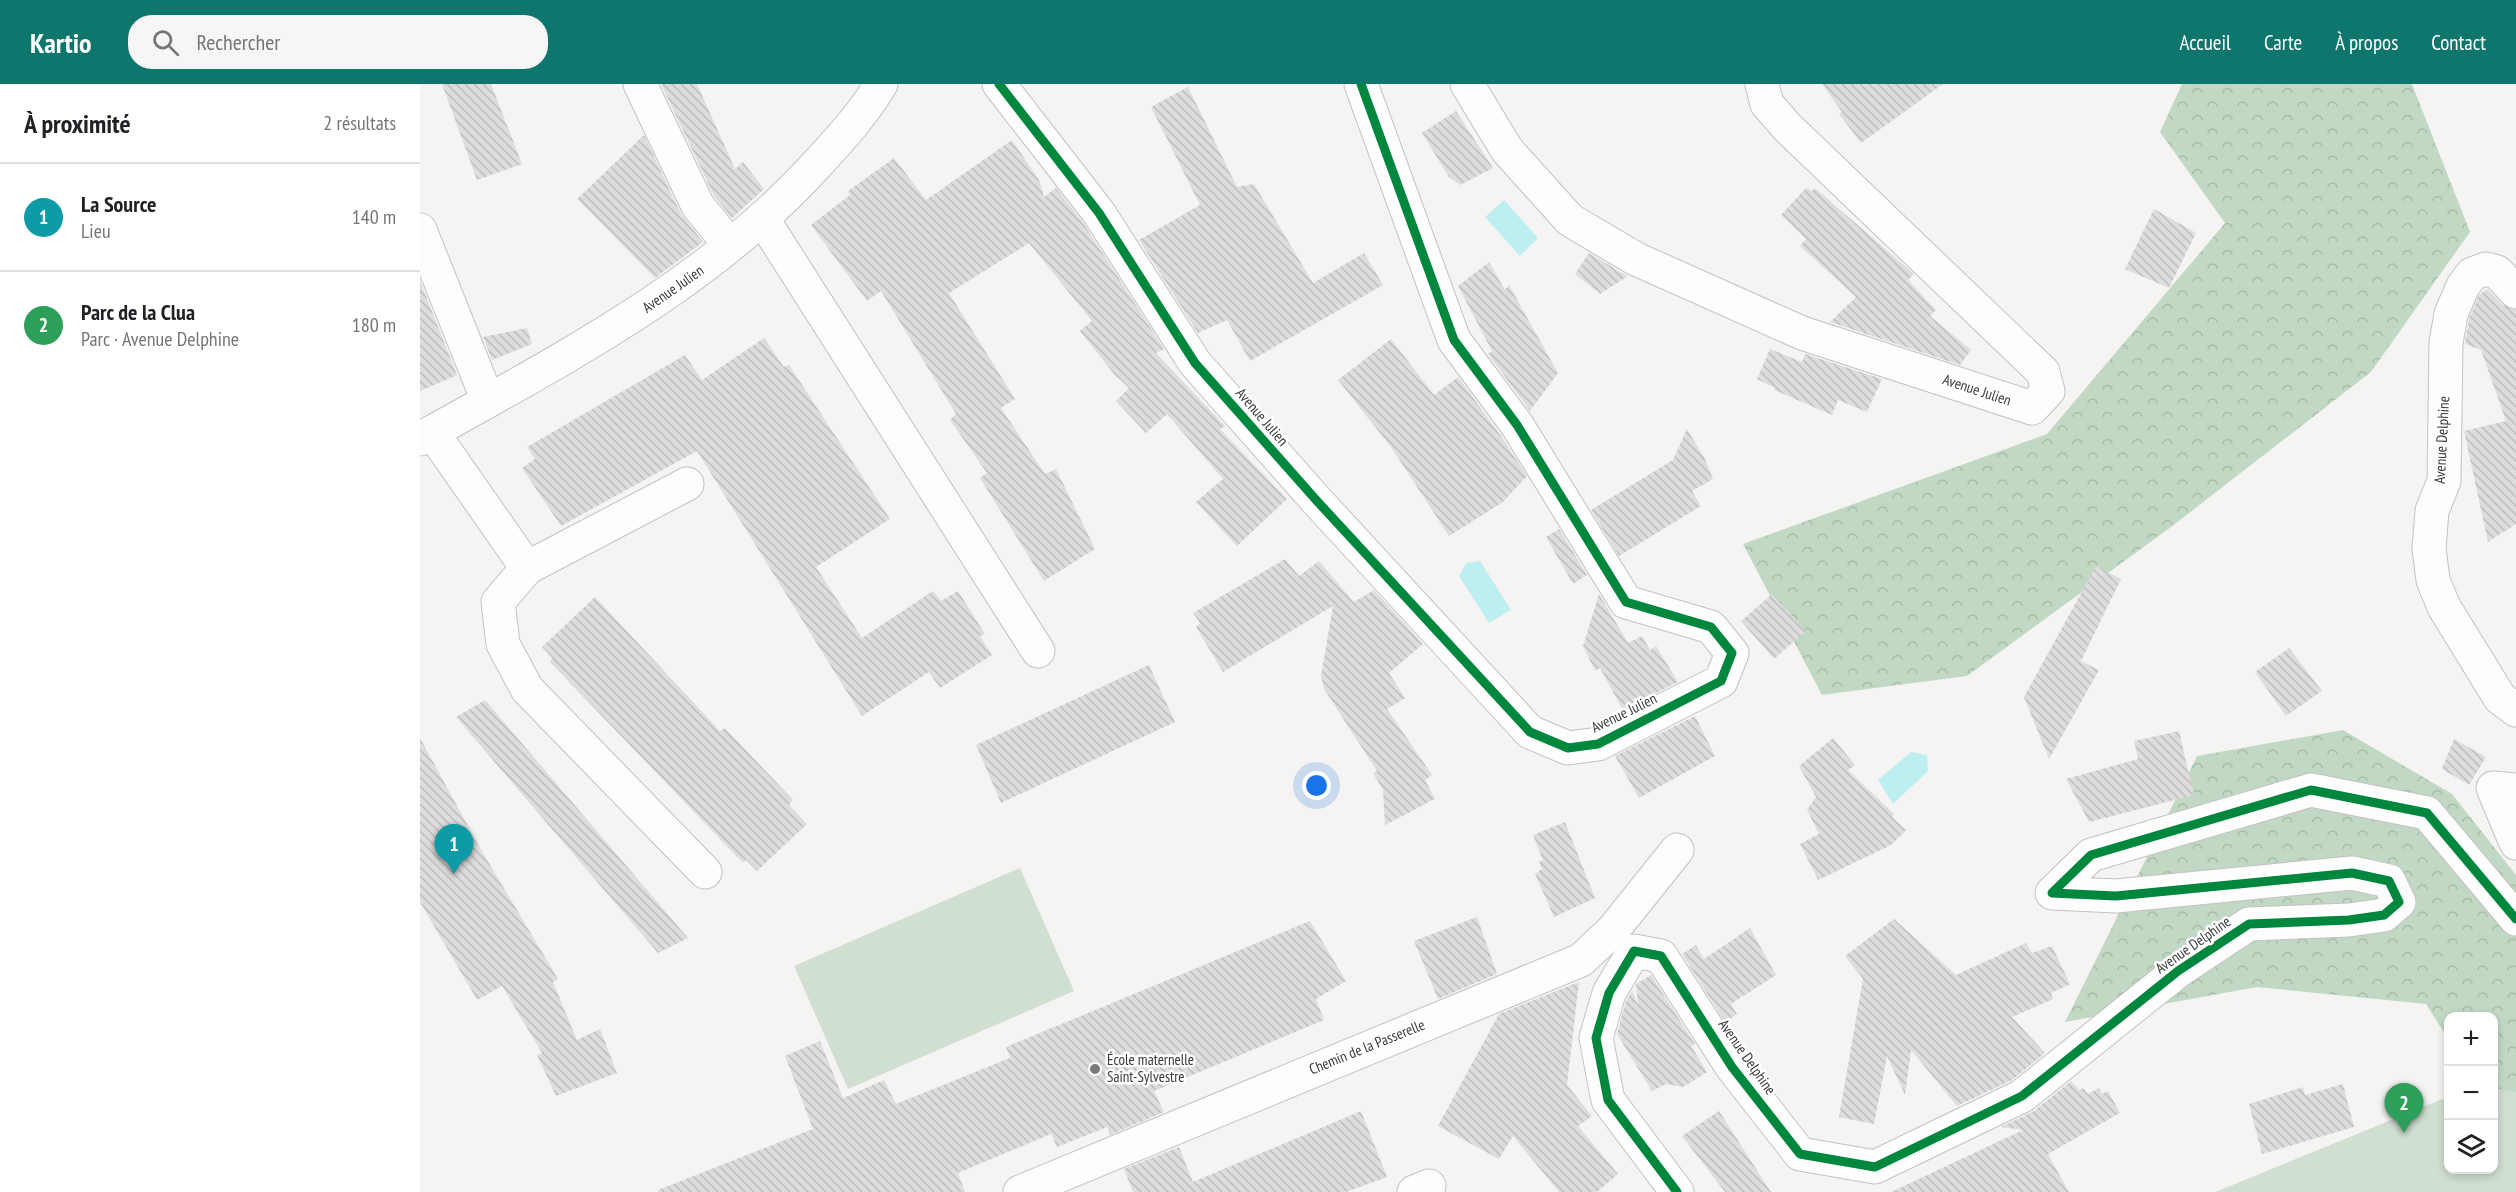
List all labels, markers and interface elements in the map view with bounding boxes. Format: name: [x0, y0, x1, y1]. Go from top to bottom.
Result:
search box: [128, 15, 548, 69]
text: Kartio: [30, 24, 92, 61]
icon: search: [149, 26, 182, 59]
text: Rechercher: [197, 28, 280, 56]
text: Accueil: [2179, 29, 2231, 56]
text: Carte: [2264, 29, 2302, 56]
text: À propos: [2335, 29, 2398, 56]
text: Contact: [2431, 29, 2486, 56]
text: À proximité: [24, 107, 131, 140]
text: 2 résultats: [323, 110, 396, 136]
text: La Source: [81, 190, 156, 218]
text: 1: [39, 204, 48, 230]
text: 140 m: [352, 204, 396, 230]
text: Lieu: [81, 218, 111, 244]
street label: Avenue Julien: [638, 261, 707, 317]
text: Parc de la Clua: [81, 298, 195, 326]
text: 2: [39, 312, 48, 338]
text: 180 m: [352, 312, 396, 338]
text: Parc · Avenue Delphine: [81, 326, 239, 352]
street label: Avenue Julien: [1941, 370, 2014, 409]
street label: Avenue Julien: [1232, 384, 1293, 450]
street label: Avenue Delphine: [2430, 396, 2453, 484]
street label: Avenue Julien: [1588, 688, 1660, 737]
your location: [1302, 771, 1331, 800]
pin: 1: [435, 824, 474, 874]
street label: Avenue Delphine: [2151, 912, 2234, 978]
map controls: [2444, 1012, 2498, 1174]
button: +: [2444, 1012, 2498, 1066]
street label: Chemin de la Passerelle: [1306, 1015, 1427, 1078]
street label: Avenue Delphine: [1714, 1015, 1780, 1098]
place label: École maternelle Saint-Sylvestre: [1107, 1050, 1194, 1086]
marker: École maternelle Saint-Sylvestre: [1088, 1062, 1102, 1076]
button: −: [2444, 1066, 2498, 1120]
pin: 2: [2384, 1084, 2424, 1133]
button: layers: [2444, 1120, 2498, 1174]

